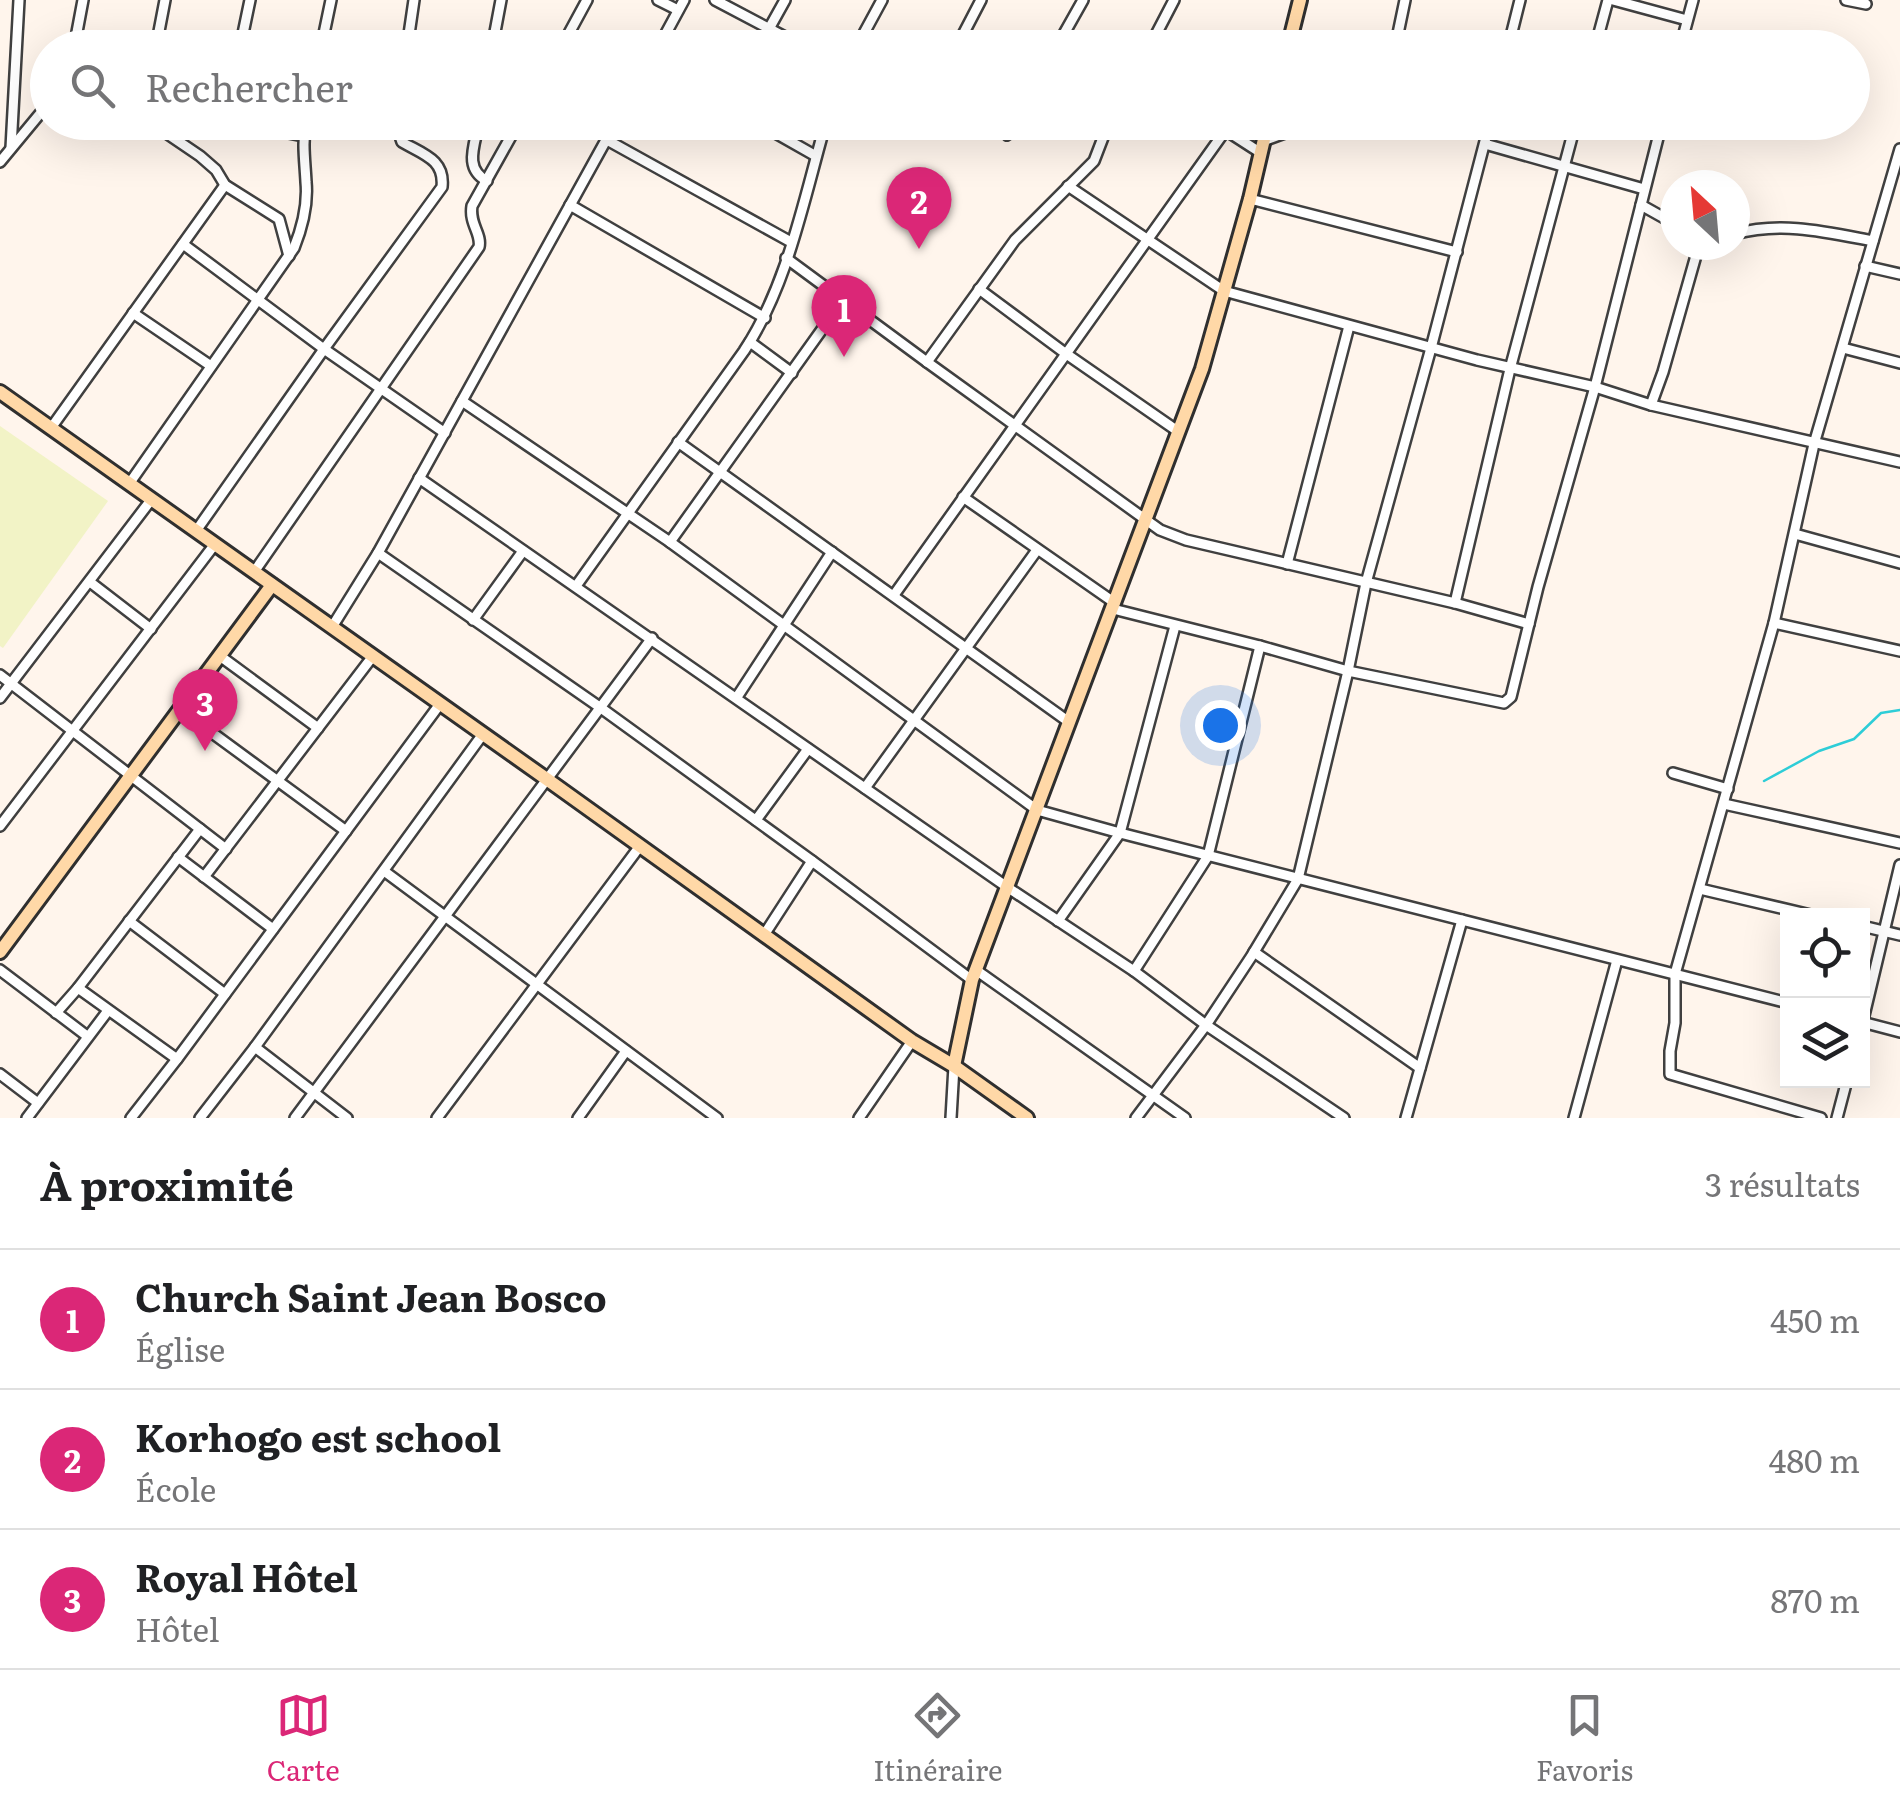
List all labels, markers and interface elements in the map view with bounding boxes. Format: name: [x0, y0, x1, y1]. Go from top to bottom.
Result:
search box: [30, 30, 1870, 140]
text: Rechercher: [145, 57, 353, 114]
icon: search: [65, 58, 120, 113]
pin: 2: [886, 166, 952, 249]
north arrow: [1660, 170, 1750, 260]
pin: 1: [812, 274, 876, 357]
pin: 3: [172, 668, 238, 751]
your location: [1195, 700, 1246, 751]
map controls: [1780, 908, 1870, 1088]
button: locate: [1780, 908, 1870, 998]
button: layers: [1780, 998, 1870, 1088]
text: À proximité: [40, 1152, 294, 1214]
text: 3 résultats: [1705, 1159, 1860, 1207]
text: Church Saint Jean Bosco: [135, 1267, 607, 1324]
text: 1: [66, 1295, 79, 1343]
text: 450 m: [1770, 1295, 1860, 1343]
text: Église: [135, 1324, 225, 1372]
text: Korhogo est school: [135, 1407, 501, 1464]
text: 2: [64, 1435, 81, 1483]
text: 480 m: [1769, 1435, 1860, 1483]
text: École: [135, 1464, 216, 1512]
text: Royal Hôtel: [135, 1547, 358, 1604]
text: 3: [64, 1575, 81, 1623]
text: 870 m: [1771, 1575, 1860, 1623]
text: Hôtel: [135, 1604, 219, 1652]
tab: Carte: [267, 1688, 340, 1790]
tab: Itinéraire: [873, 1688, 1003, 1790]
tab: Favoris: [1536, 1688, 1633, 1790]

